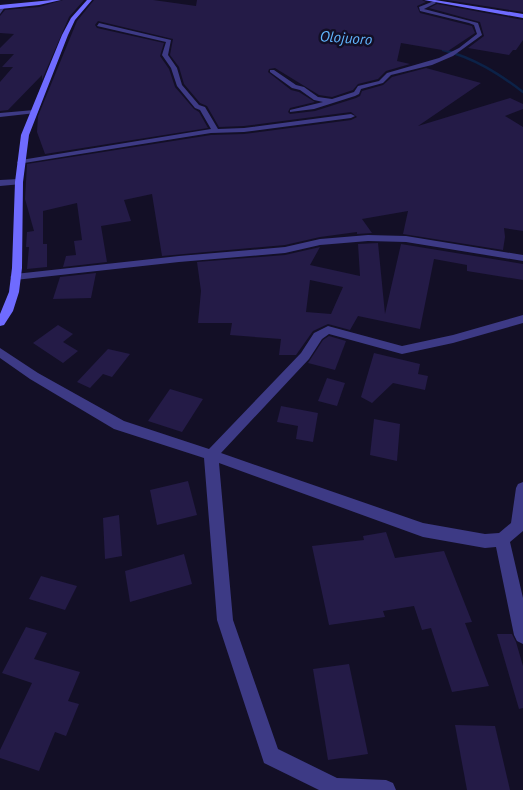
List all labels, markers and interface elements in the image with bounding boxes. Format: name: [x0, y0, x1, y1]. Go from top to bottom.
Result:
water label: Olojuoro: [319, 26, 373, 49]

